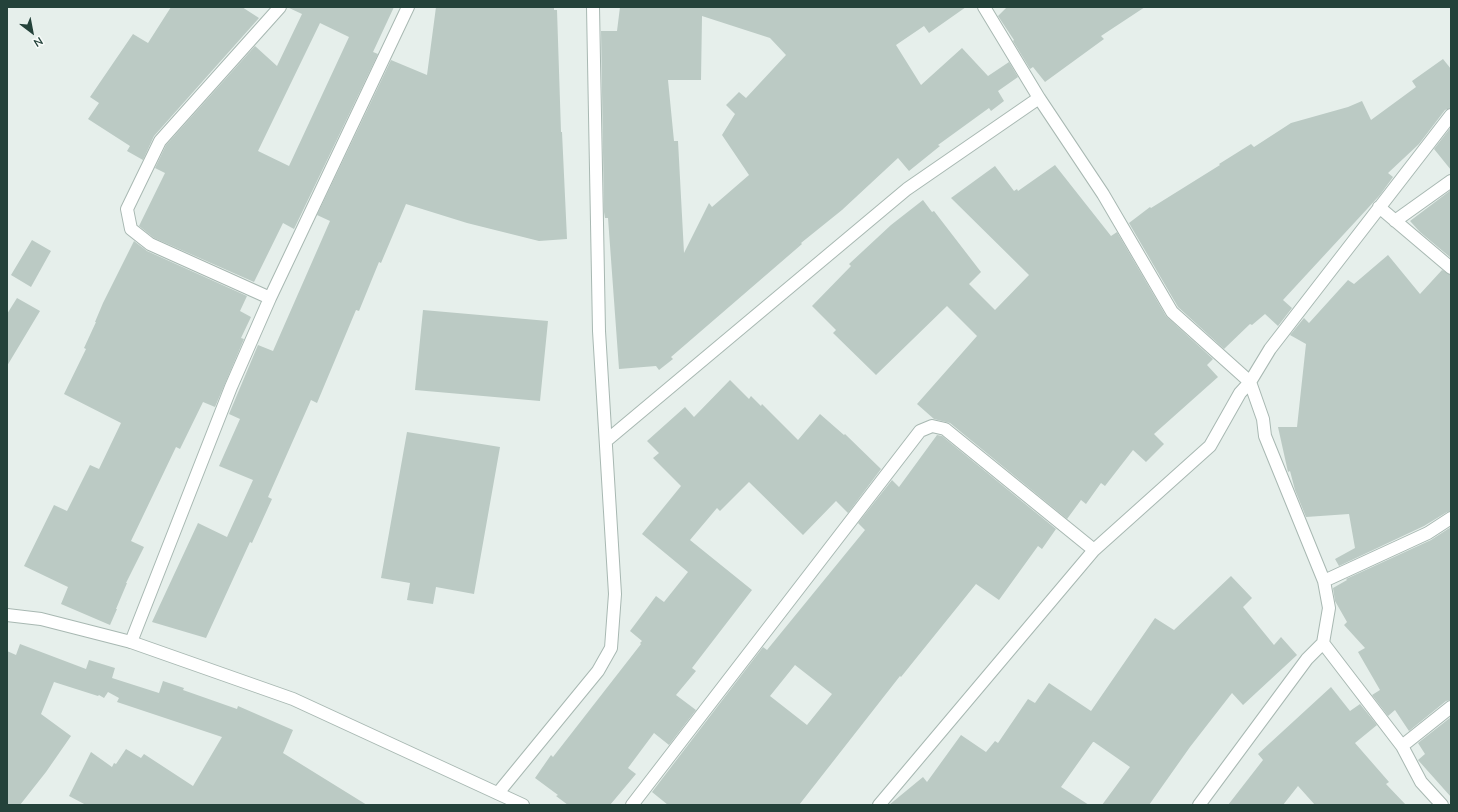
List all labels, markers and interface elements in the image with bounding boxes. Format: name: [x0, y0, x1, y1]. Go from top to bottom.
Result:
north arrow: [12, 12, 52, 52]
text: N: [31, 34, 46, 50]

